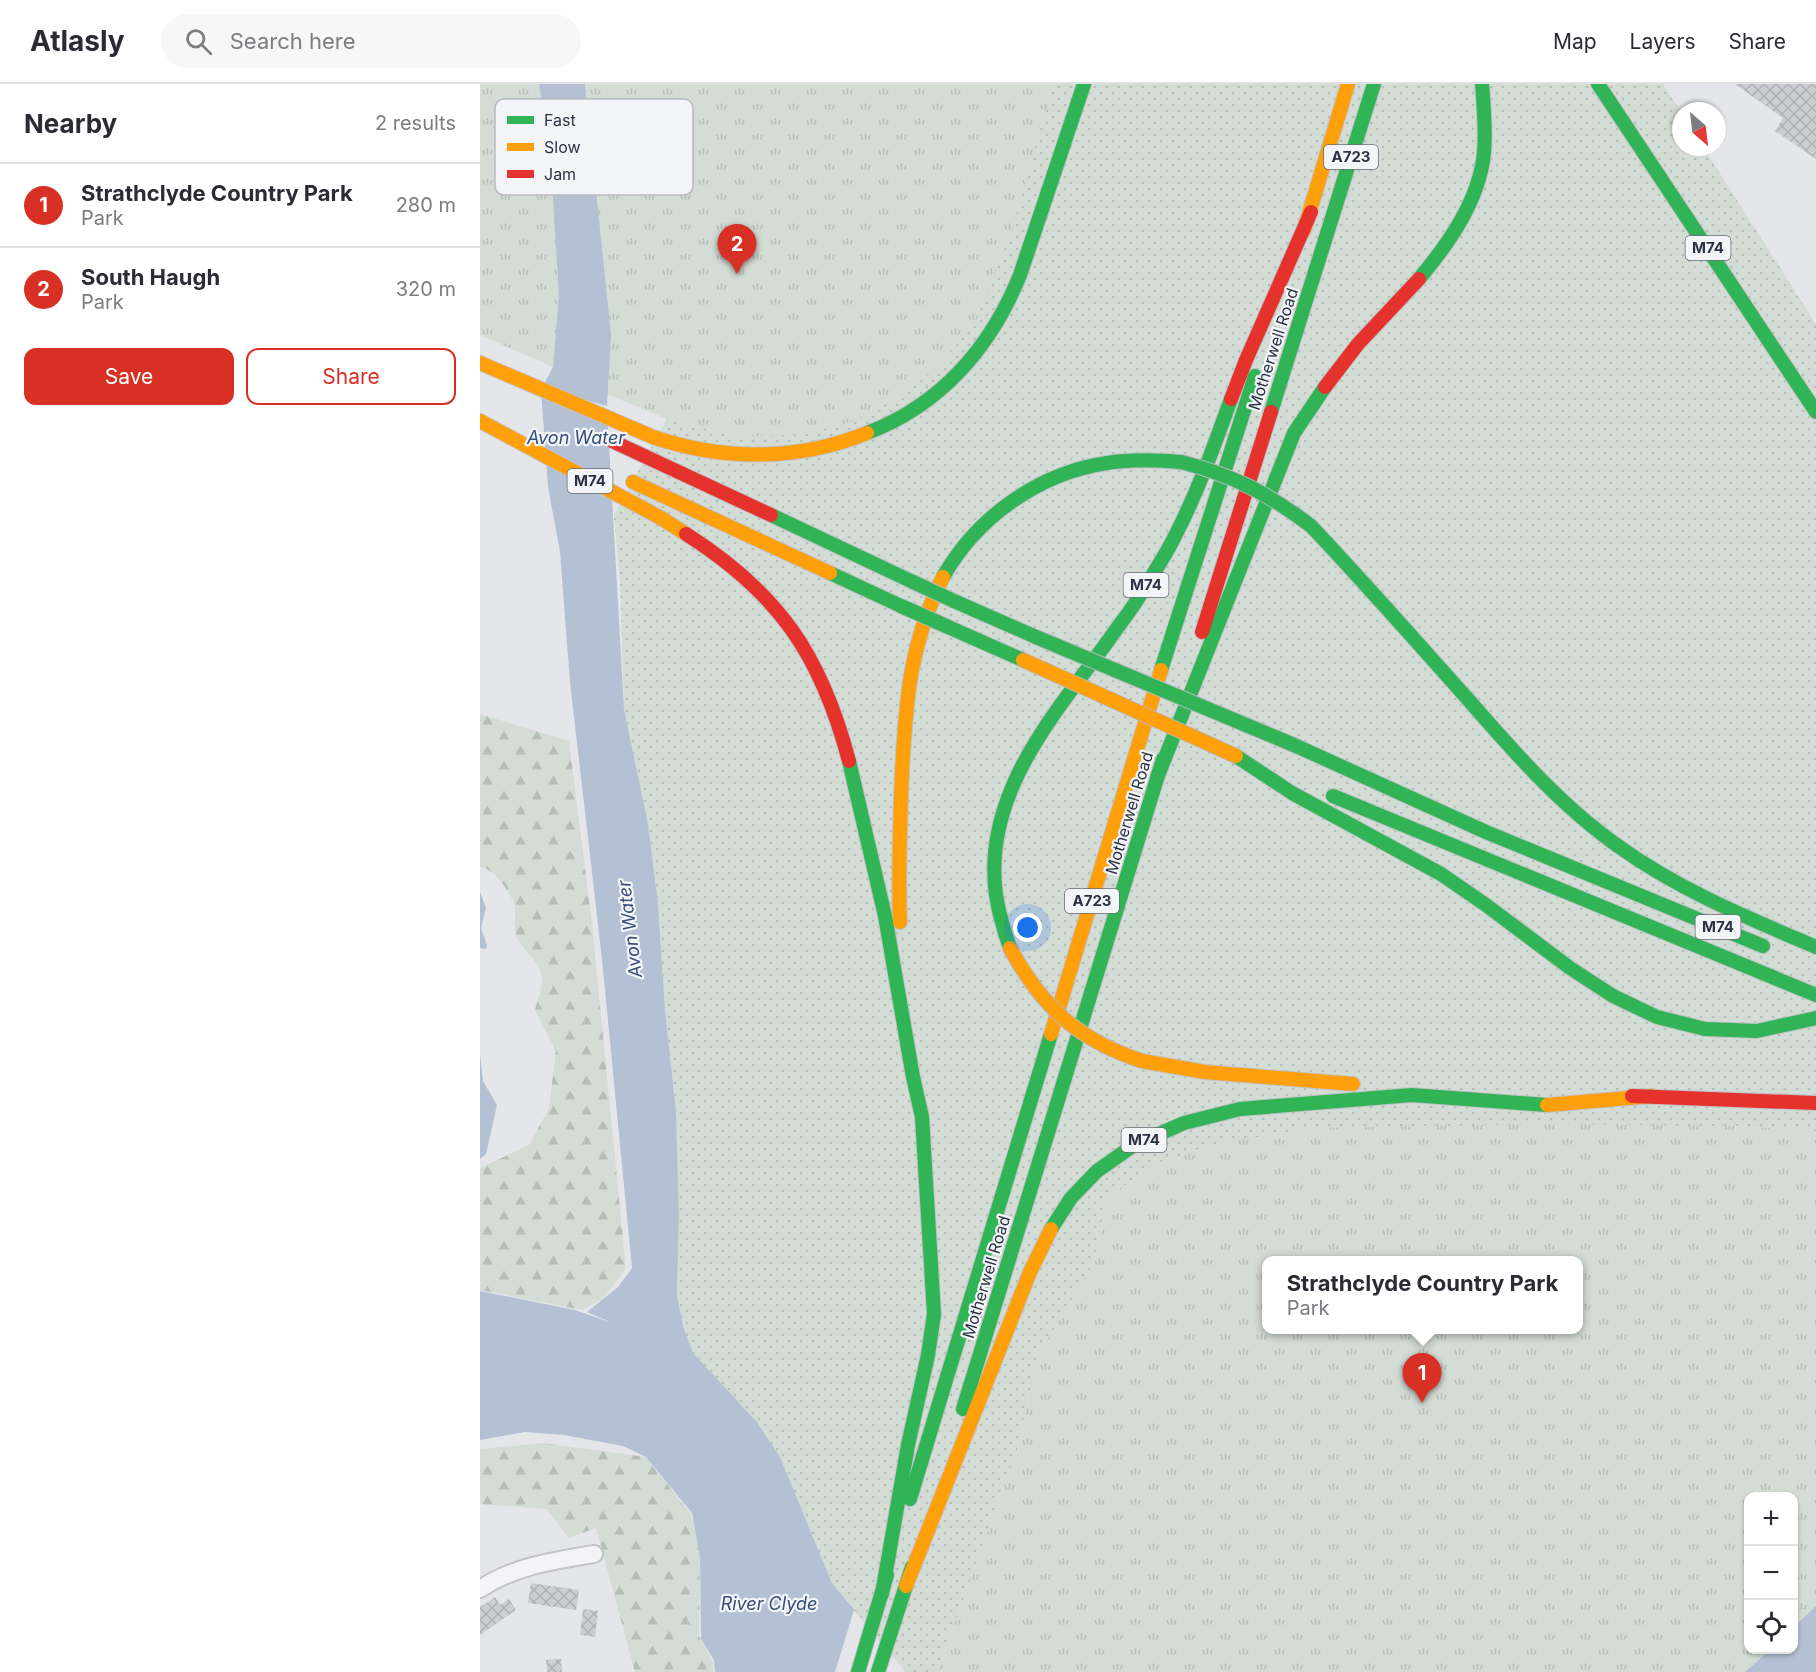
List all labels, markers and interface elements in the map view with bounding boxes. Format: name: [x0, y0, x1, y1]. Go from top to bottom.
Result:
search box: [161, 14, 581, 68]
text: Atlasly: [30, 24, 125, 58]
icon: search: [182, 25, 215, 58]
text: Search here: [230, 28, 356, 54]
text: Map: [1553, 29, 1597, 54]
text: Layers: [1630, 29, 1696, 54]
text: Share: [1729, 29, 1786, 54]
legend: [495, 99, 693, 195]
north arrow: [1672, 102, 1726, 156]
text: Nearby: [24, 108, 117, 139]
text: Fast: [544, 110, 576, 130]
text: 2 results: [375, 111, 456, 135]
text: Slow: [544, 137, 581, 157]
road number: A723: [1324, 145, 1378, 169]
text: Jam: [544, 164, 576, 184]
text: Strathclyde Country Park: [81, 180, 353, 206]
text: 1: [39, 193, 48, 217]
text: 280 m: [396, 193, 456, 217]
text: Park: [81, 206, 124, 230]
pin: 2: [718, 224, 756, 274]
road number: M74: [1686, 236, 1730, 260]
text: South Haugh: [81, 264, 220, 290]
text: 2: [37, 277, 50, 301]
text: 320 m: [396, 277, 456, 301]
street label: Motherwell Road: [1244, 285, 1302, 413]
text: Park: [81, 290, 124, 314]
button: Save: [24, 348, 234, 405]
button: Share: [246, 348, 456, 405]
water label: Avon Water: [526, 427, 626, 448]
road number: M74: [568, 469, 612, 493]
road number: M74: [1124, 573, 1168, 597]
street label: Motherwell Road: [1101, 749, 1157, 877]
water label: Avon Water: [613, 878, 646, 980]
road number: A723: [1065, 889, 1119, 913]
your location: [1013, 913, 1042, 942]
road number: M74: [1696, 915, 1740, 939]
road number: M74: [1122, 1128, 1166, 1152]
street label: Motherwell Road: [958, 1213, 1014, 1341]
popup: [1262, 1256, 1583, 1334]
text: Strathclyde Country Park: [1287, 1270, 1558, 1296]
text: Park: [1287, 1296, 1330, 1320]
pin: 1: [1402, 1354, 1442, 1403]
map controls: [1744, 1492, 1798, 1654]
button: +: [1744, 1492, 1798, 1546]
button: −: [1744, 1546, 1798, 1600]
water label: River Clyde: [721, 1593, 817, 1614]
button: locate: [1744, 1600, 1798, 1654]

